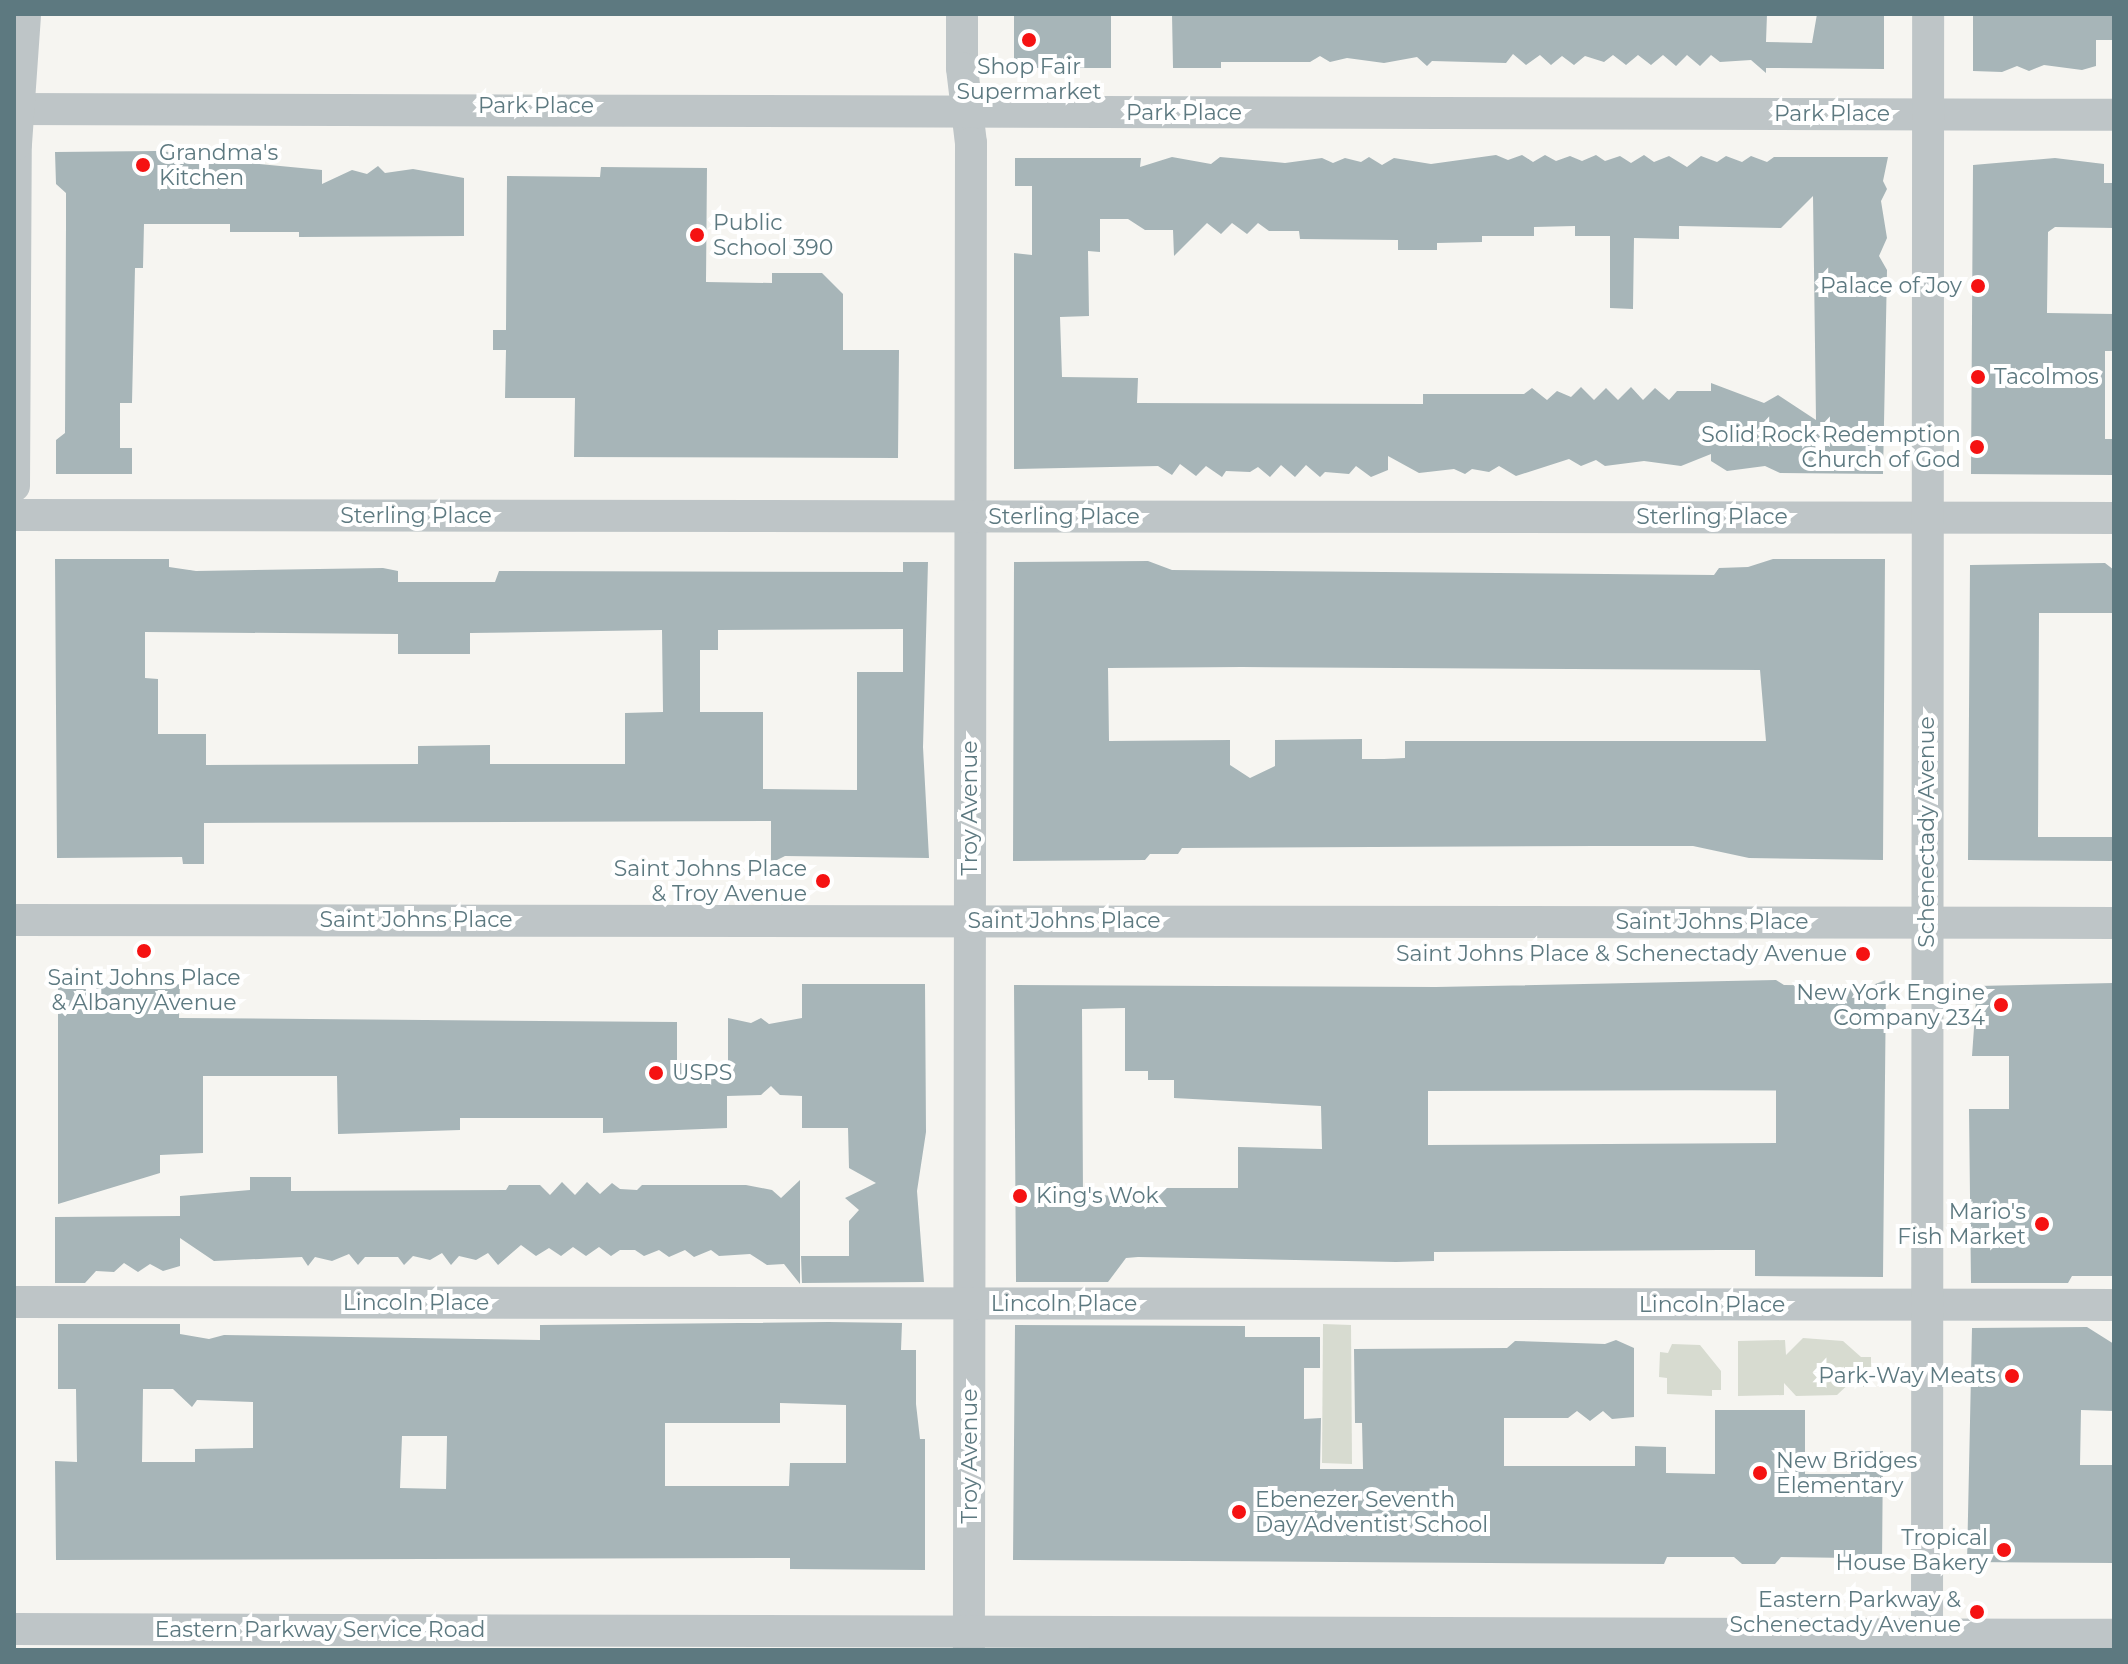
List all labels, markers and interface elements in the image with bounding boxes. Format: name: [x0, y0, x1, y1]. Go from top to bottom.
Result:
marker: Shop Fair Supermarket: [1020, 31, 1038, 49]
place label: Shop Fair Supermarket: [956, 53, 1102, 104]
street label: Park Place: [478, 93, 594, 119]
street label: Park Place: [1126, 100, 1242, 126]
street label: Park Place: [1774, 101, 1890, 127]
place label: Grandma's Kitchen: [159, 139, 278, 190]
marker: Grandma's Kitchen: [134, 156, 152, 174]
place label: Public School 390: [713, 209, 833, 260]
marker: Public School 390: [688, 226, 706, 244]
place label: Palace of Joy: [1820, 273, 1962, 299]
marker: Palace of Joy: [1969, 277, 1987, 295]
place label: Tacolmos: [1994, 364, 2099, 390]
marker: Tacolmos: [1969, 368, 1987, 386]
place label: Solid Rock Redemption Church of God: [1701, 421, 1961, 472]
marker: Solid Rock Redemption Church of God: [1968, 438, 1986, 456]
street label: Sterling Place: [340, 503, 492, 529]
street label: Sterling Place: [988, 504, 1140, 530]
street label: Sterling Place: [1636, 504, 1788, 530]
street label: Schenectady Avenue: [1914, 716, 1940, 948]
street label: Troy Avenue: [957, 740, 983, 876]
place label: Saint Johns Place & Troy Avenue: [614, 855, 807, 906]
marker: Saint Johns Place & Troy Avenue: [814, 872, 832, 890]
street label: Saint Johns Place: [319, 907, 513, 933]
street label: Saint Johns Place: [967, 908, 1161, 934]
street label: Saint Johns Place: [1615, 909, 1809, 935]
place label: Saint Johns Place & Schenectady Avenue: [1396, 941, 1847, 967]
marker: Saint Johns Place & Albany Avenue: [135, 942, 153, 960]
marker: Saint Johns Place & Schenectady Avenue: [1854, 945, 1872, 963]
place label: Saint Johns Place & Albany Avenue: [47, 964, 241, 1016]
place label: New York Engine Company 234: [1796, 979, 1985, 1030]
marker: New York Engine Company 234: [1992, 996, 2010, 1014]
place label: USPS: [672, 1060, 732, 1086]
marker: USPS: [647, 1064, 665, 1082]
place label: King's Wok: [1036, 1183, 1159, 1209]
marker: King's Wok: [1011, 1187, 1029, 1205]
place label: Mario's Fish Market: [1897, 1198, 2026, 1250]
marker: Mario's Fish Market: [2033, 1215, 2051, 1233]
street label: Lincoln Place: [343, 1290, 489, 1316]
street label: Lincoln Place: [991, 1291, 1137, 1317]
street label: Lincoln Place: [1639, 1292, 1785, 1318]
place label: Park-Way Meats: [1818, 1363, 1996, 1389]
marker: Park-Way Meats: [2003, 1367, 2021, 1385]
street label: Troy Avenue: [957, 1388, 983, 1524]
place label: New Bridges Elementary: [1776, 1447, 1917, 1498]
marker: New Bridges Elementary: [1751, 1464, 1769, 1482]
place label: Ebenezer Seventh Day Adventist School: [1255, 1486, 1488, 1538]
marker: Ebenezer Seventh Day Adventist School: [1230, 1503, 1248, 1521]
place label: Tropical House Bakery: [1836, 1524, 1988, 1576]
marker: Tropical House Bakery: [1995, 1541, 2013, 1559]
place label: Eastern Parkway & Schenectady Avenue: [1729, 1586, 1961, 1638]
marker: Eastern Parkway & Schenectady Avenue: [1968, 1603, 1986, 1621]
street label: Eastern Parkway Service Road: [155, 1617, 485, 1643]

